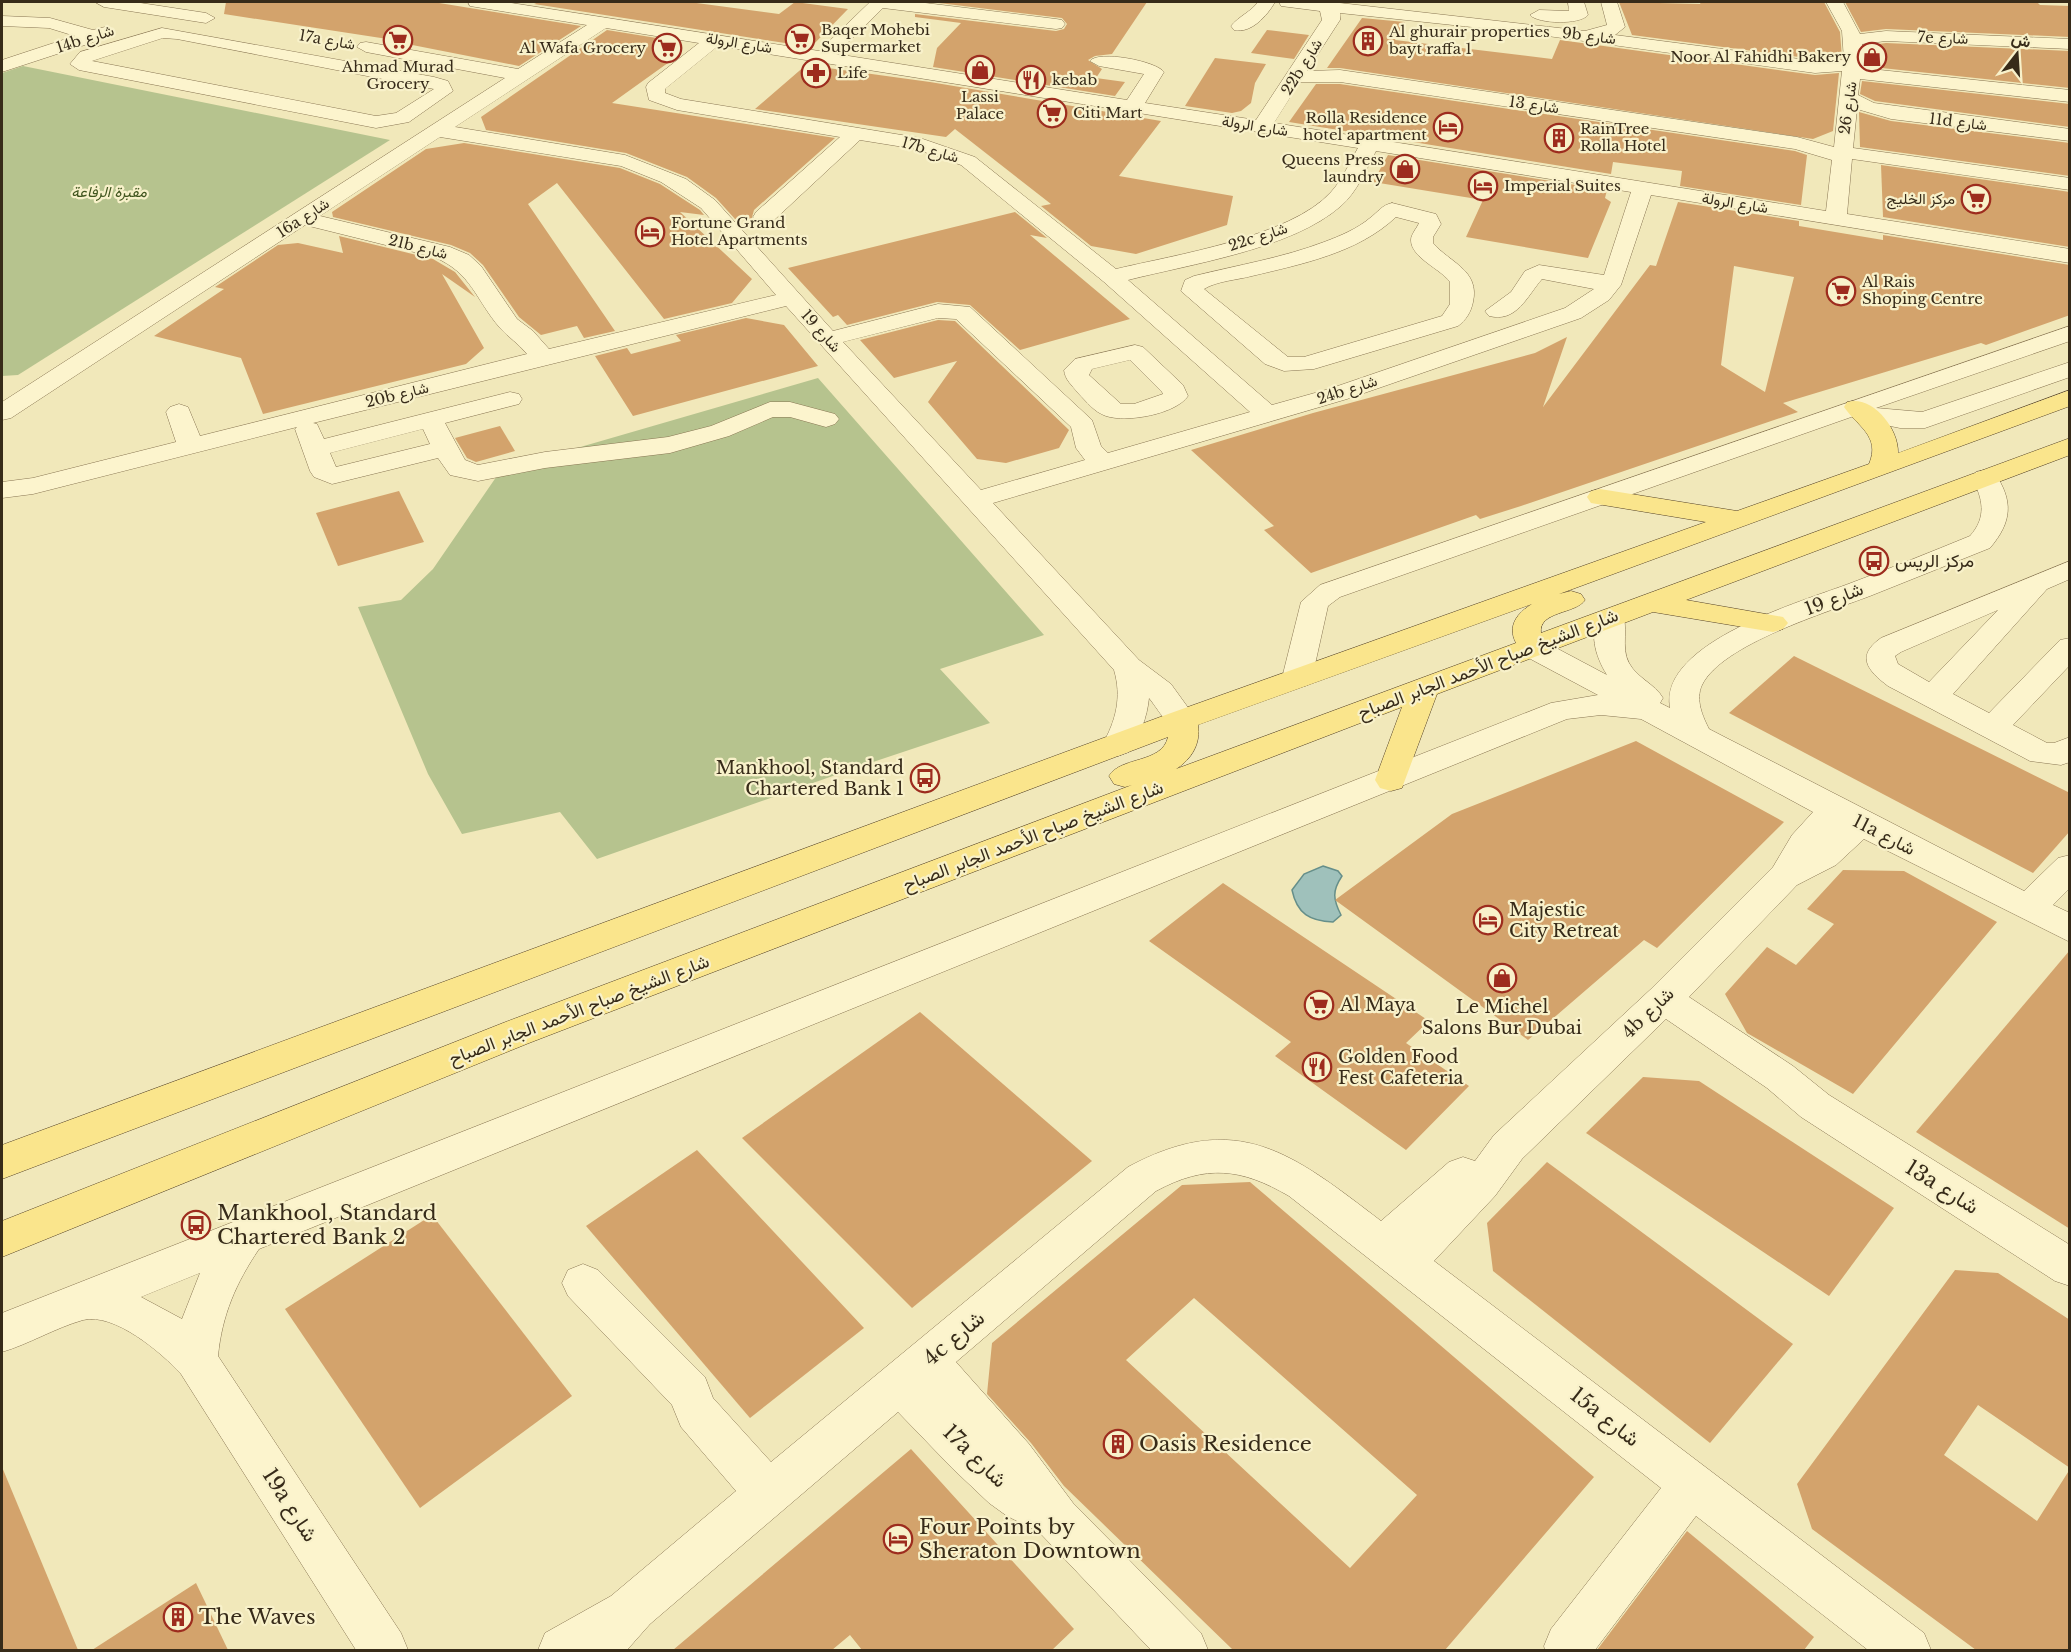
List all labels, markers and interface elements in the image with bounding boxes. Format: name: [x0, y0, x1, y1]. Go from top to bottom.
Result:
street label: 14b شارع: [53, 20, 117, 59]
place label: Baqer Mohebi Supermarket: [821, 20, 930, 56]
place label: Al ghurair properties bayt raffa 1: [1388, 22, 1550, 58]
supermarket icon: Baqer Mohebi Supermarket: [784, 23, 816, 55]
street label: 9b شارع: [1561, 23, 1617, 50]
supermarket icon: Ahmad Murad Grocery: [382, 24, 414, 56]
north arrow: [1987, 24, 2047, 84]
street label: 17a شارع: [297, 25, 357, 56]
building icon: Al ghurair properties bayt raffa 1: [1352, 25, 1384, 57]
street label: 7e شارع: [1917, 27, 1969, 50]
text: ش: [2009, 27, 2034, 52]
street label: شارع الرولة: [704, 28, 774, 59]
supermarket icon: Al Wafa Grocery: [651, 32, 683, 64]
street label: 22b شارع: [1277, 35, 1328, 99]
place label: Al Wafa Grocery: [518, 38, 646, 57]
shop icon: Noor Al Fahidhi Bakery: [1856, 41, 1888, 73]
place label: Noor Al Fahidhi Bakery: [1670, 47, 1851, 66]
shop icon: Lassi Palace: [964, 54, 996, 86]
place label: Ahmad Murad Grocery: [341, 57, 454, 93]
pharmacy icon: Life: [800, 57, 832, 89]
place label: Life: [837, 63, 868, 82]
restaurant icon: kebab: [1015, 64, 1047, 96]
place label: kebab: [1052, 70, 1097, 89]
street label: شارع 26: [1834, 80, 1863, 136]
place label: Lassi Palace: [956, 87, 1004, 123]
street label: شارع 13: [1508, 92, 1561, 119]
supermarket icon: Citi Mart: [1036, 97, 1068, 129]
place label: Citi Mart: [1073, 103, 1143, 122]
place label: Rolla Residence hotel apartment: [1303, 108, 1427, 144]
street label: 11d شارع: [1928, 109, 1988, 136]
street label: شارع الرولة: [1220, 111, 1290, 142]
hotel icon: Rolla Residence hotel apartment: [1432, 111, 1464, 143]
place label: RainTree Rolla Hotel: [1580, 119, 1666, 155]
building icon: RainTree Rolla Hotel: [1543, 122, 1575, 154]
street label: 17b شارع: [899, 132, 961, 169]
place label: Queens Press laundry: [1282, 150, 1384, 186]
shop icon: Queens Press laundry: [1389, 153, 1421, 185]
hotel icon: Imperial Suites: [1467, 170, 1499, 202]
place label: Imperial Suites: [1504, 176, 1621, 195]
park label: مقبرة الرفاعة: [71, 182, 148, 201]
supermarket icon: مركز الخليج: [1960, 183, 1992, 215]
street label: شارع الرولة: [1700, 188, 1770, 219]
place label: مركز الخليج: [1886, 189, 1955, 210]
street label: 16a شارع: [273, 193, 334, 243]
place label: Fortune Grand Hotel Apartments: [671, 213, 808, 249]
hotel icon: Fortune Grand Hotel Apartments: [634, 216, 666, 248]
street label: 22c شارع: [1226, 218, 1291, 257]
street label: 21b شارع: [386, 230, 450, 265]
place label: Al Rais Shoping Centre: [1861, 272, 1983, 308]
supermarket icon: Al Rais Shoping Centre: [1825, 275, 1857, 307]
street label: شارع 19: [796, 305, 846, 357]
street label: 24b شارع: [1314, 371, 1380, 410]
street label: 20b شارع: [363, 377, 431, 413]
bus stop icon: مركز الريس: [1858, 545, 1890, 577]
place label: مركز الريس: [1895, 550, 1974, 572]
street label: شارع 19: [1802, 578, 1867, 621]
street label: شارع الشيخ صباح الأحمد الجابر الصباح: [1355, 604, 1622, 725]
place label: Mankhool, Standard Chartered Bank 1: [716, 757, 904, 800]
bus stop icon: Mankhool, Standard Chartered Bank 1: [909, 762, 941, 794]
street label: شارع الشيخ صباح الأحمد الجابر الصباح: [900, 776, 1167, 897]
street label: 11a شارع: [1849, 810, 1919, 861]
place label: Majestic City Retreat: [1509, 899, 1619, 942]
hotel icon: Majestic City Retreat: [1472, 904, 1504, 936]
street label: شارع الشيخ صباح الأحمد الجابر الصباح: [446, 950, 713, 1071]
shop icon: Le Michel Salons Bur Dubai: [1486, 962, 1518, 994]
street label: 4b شارع: [1617, 983, 1679, 1044]
supermarket icon: Al Maya: [1303, 989, 1335, 1021]
place label: Al Maya: [1339, 994, 1415, 1016]
place label: Le Michel Salons Bur Dubai: [1422, 996, 1582, 1039]
place label: Golden Food Fest Cafeteria: [1338, 1046, 1464, 1089]
restaurant icon: Golden Food Fest Cafeteria: [1301, 1051, 1333, 1083]
street label: 13a شارع: [1900, 1154, 1984, 1221]
place label: Mankhool, Standard Chartered Bank 2: [217, 1200, 437, 1250]
bus stop icon: Mankhool, Standard Chartered Bank 2: [180, 1209, 212, 1241]
street label: 4c شارع: [918, 1305, 991, 1372]
street label: 15a شارع: [1564, 1382, 1645, 1453]
street label: 17a شارع: [937, 1419, 1013, 1494]
building icon: Oasis Residence: [1102, 1428, 1134, 1460]
place label: Oasis Residence: [1139, 1431, 1312, 1457]
street label: 19a شارع: [256, 1463, 323, 1547]
place label: Four Points by Sheraton Downtown: [919, 1514, 1141, 1564]
hotel icon: Four Points by Sheraton Downtown: [882, 1523, 914, 1555]
building icon: The Waves: [162, 1601, 194, 1633]
place label: The Waves: [199, 1604, 316, 1630]

